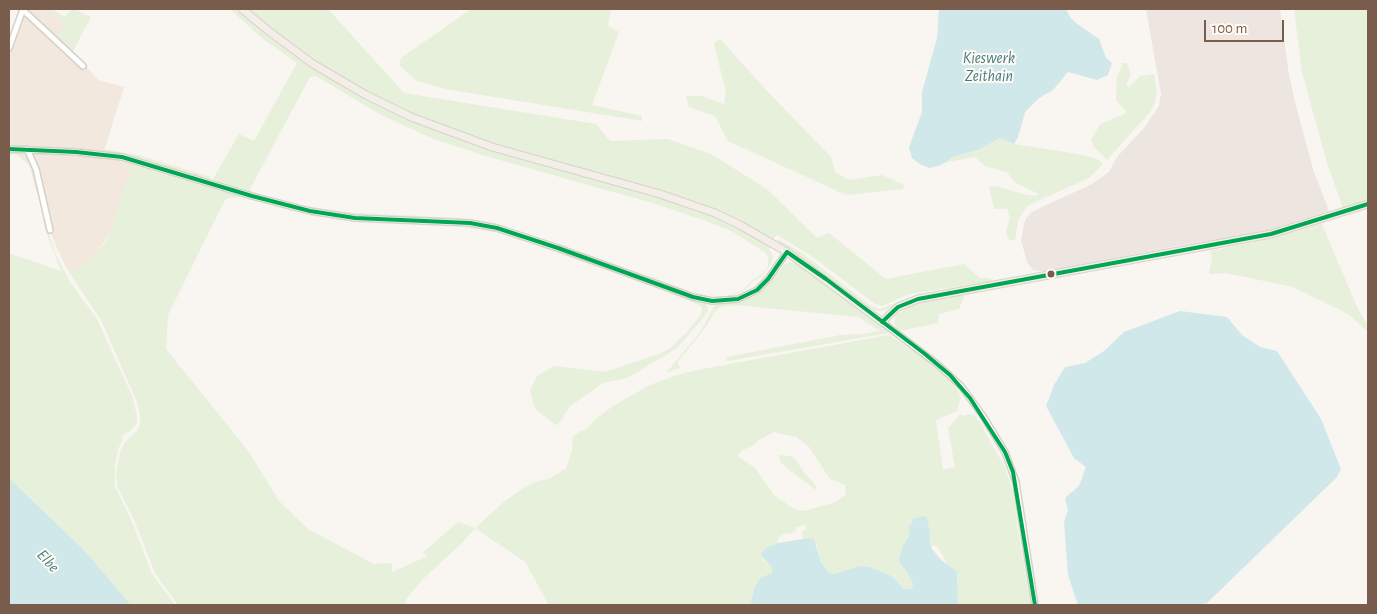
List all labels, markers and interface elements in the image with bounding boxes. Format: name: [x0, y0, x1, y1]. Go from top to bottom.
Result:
scale bar: [1207, 10, 1287, 42]
text: 100 m: [1212, 21, 1247, 36]
water label: Kieswerk Zeithain: [963, 48, 1015, 86]
unlabelled marker: [1046, 269, 1056, 279]
water label: Elbe: [33, 546, 63, 576]

